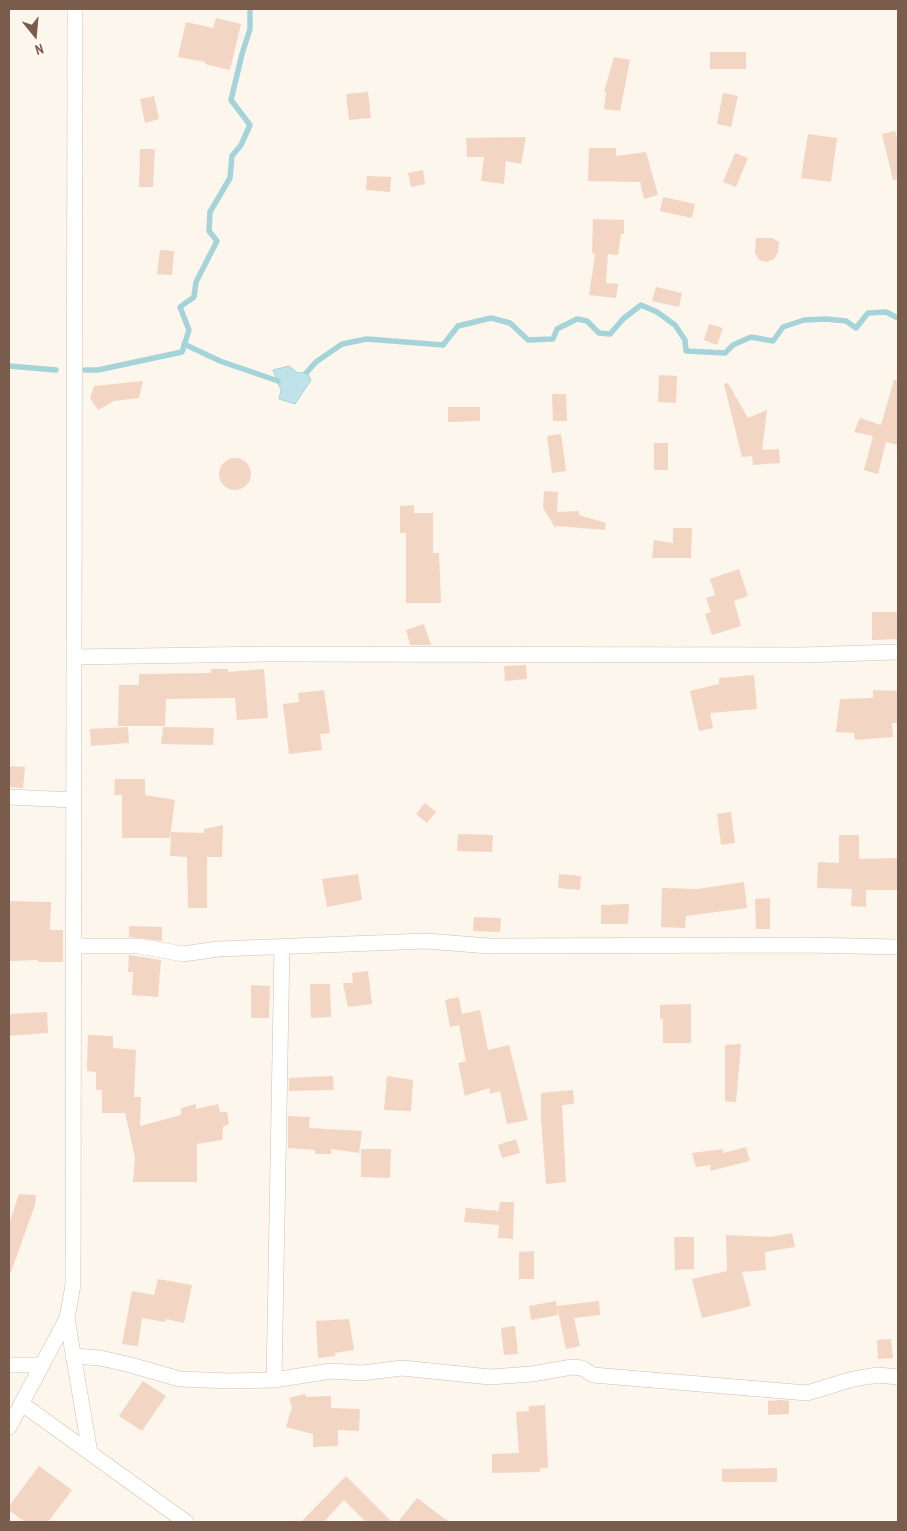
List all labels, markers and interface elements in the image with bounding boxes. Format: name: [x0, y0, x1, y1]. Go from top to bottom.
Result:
north arrow: [10, 10, 60, 60]
text: N: [33, 40, 46, 59]

